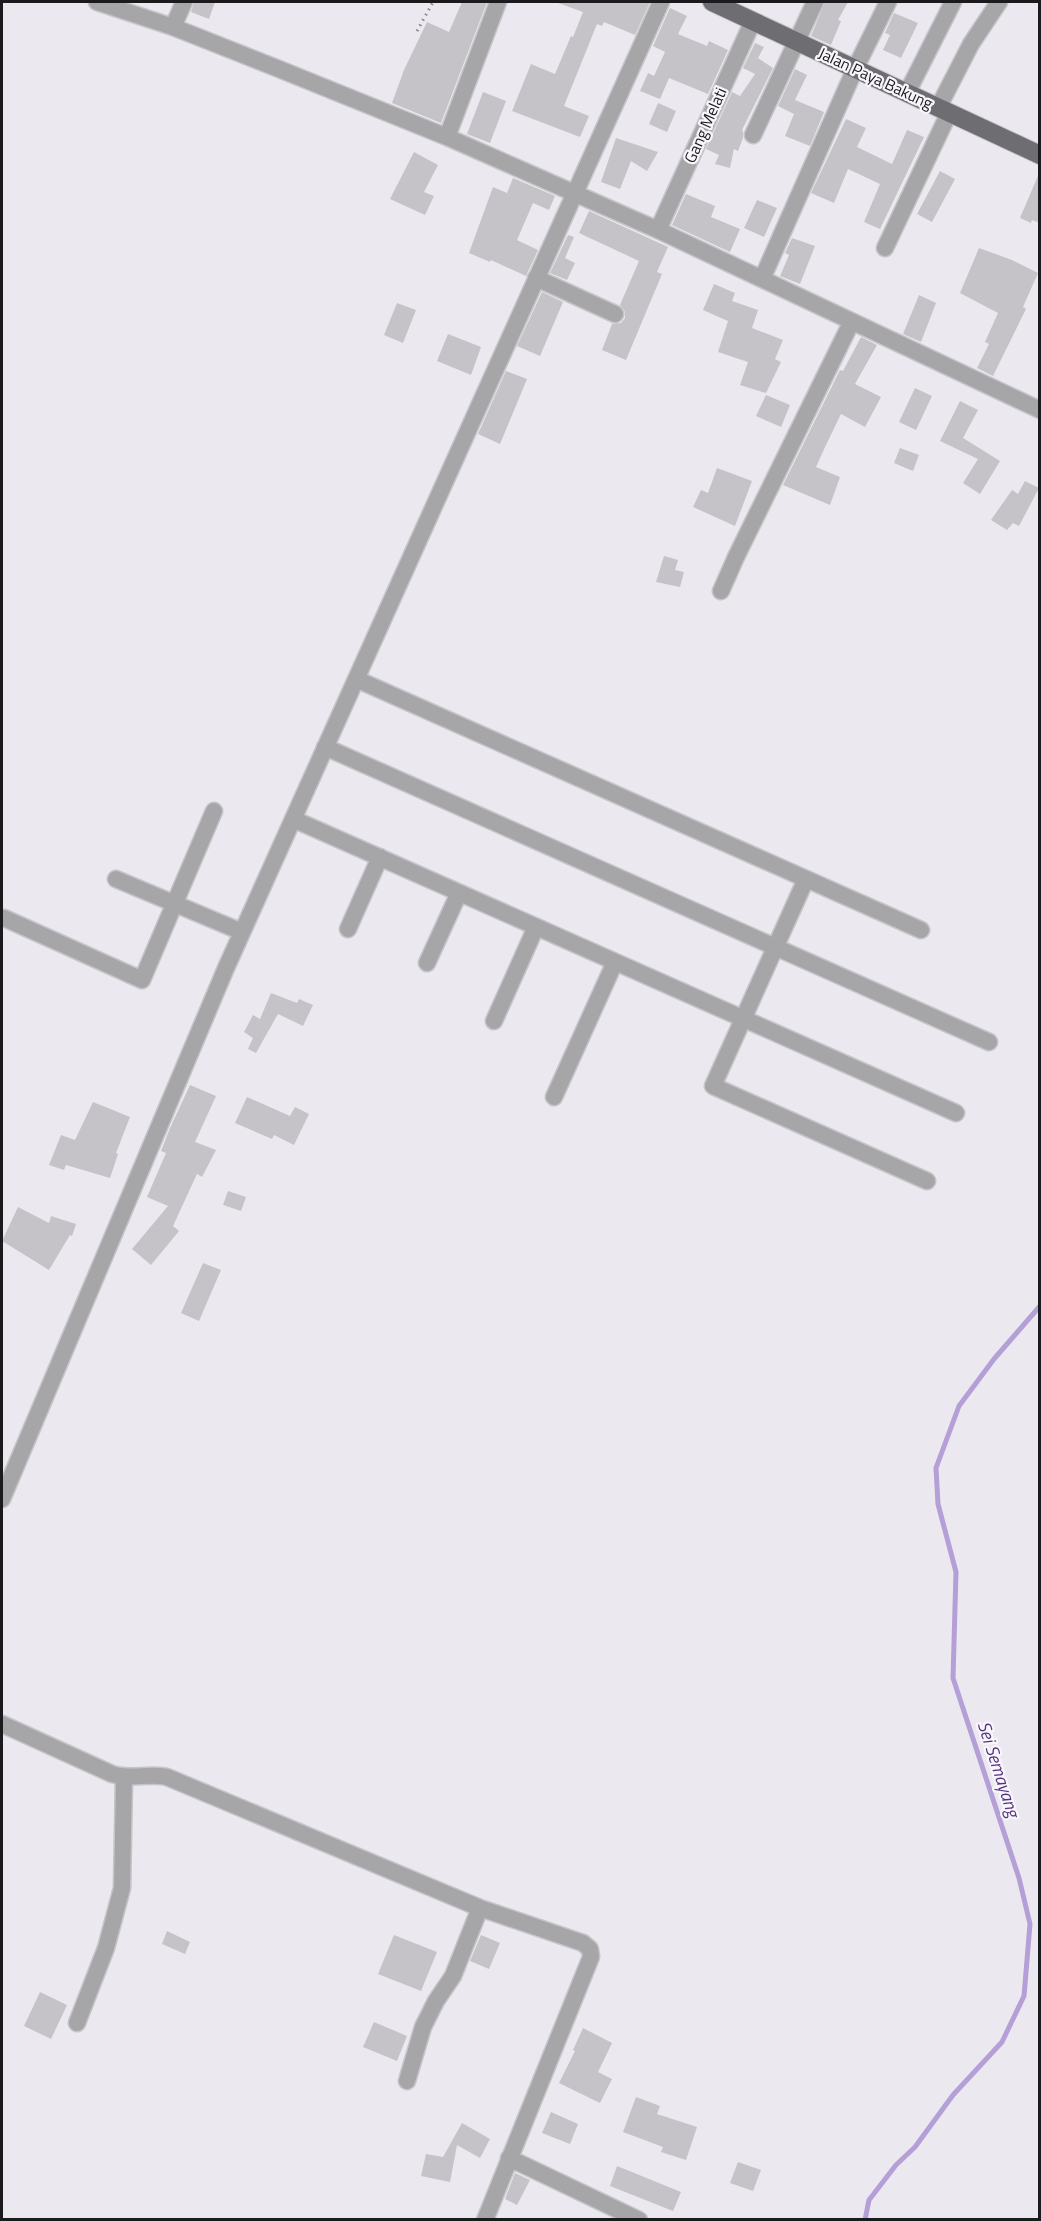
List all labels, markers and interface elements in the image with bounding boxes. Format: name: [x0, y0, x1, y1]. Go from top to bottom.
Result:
street label: Jalan Paya Bakung: [815, 41, 937, 115]
street label: Gang Melati: [678, 83, 732, 167]
water label: Sei Semayang: [971, 1717, 1028, 1823]

